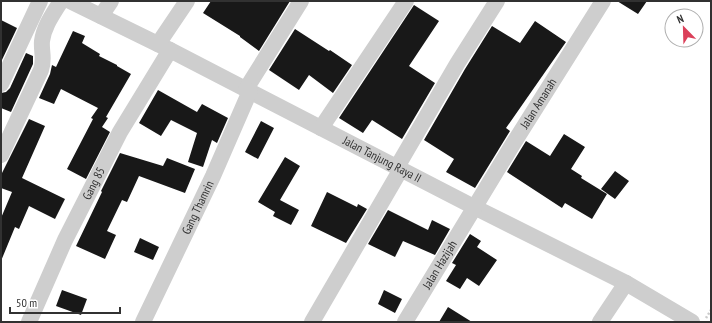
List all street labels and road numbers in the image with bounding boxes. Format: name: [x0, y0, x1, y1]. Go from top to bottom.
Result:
street label: Jalan Amanah: [516, 75, 559, 132]
street label: Jalan Tanjung Raya II: [340, 132, 424, 185]
street label: Gang 85: [79, 164, 108, 202]
street label: Gang Thamrin: [178, 178, 217, 237]
street label: Jalan Hazijah: [418, 237, 460, 292]

